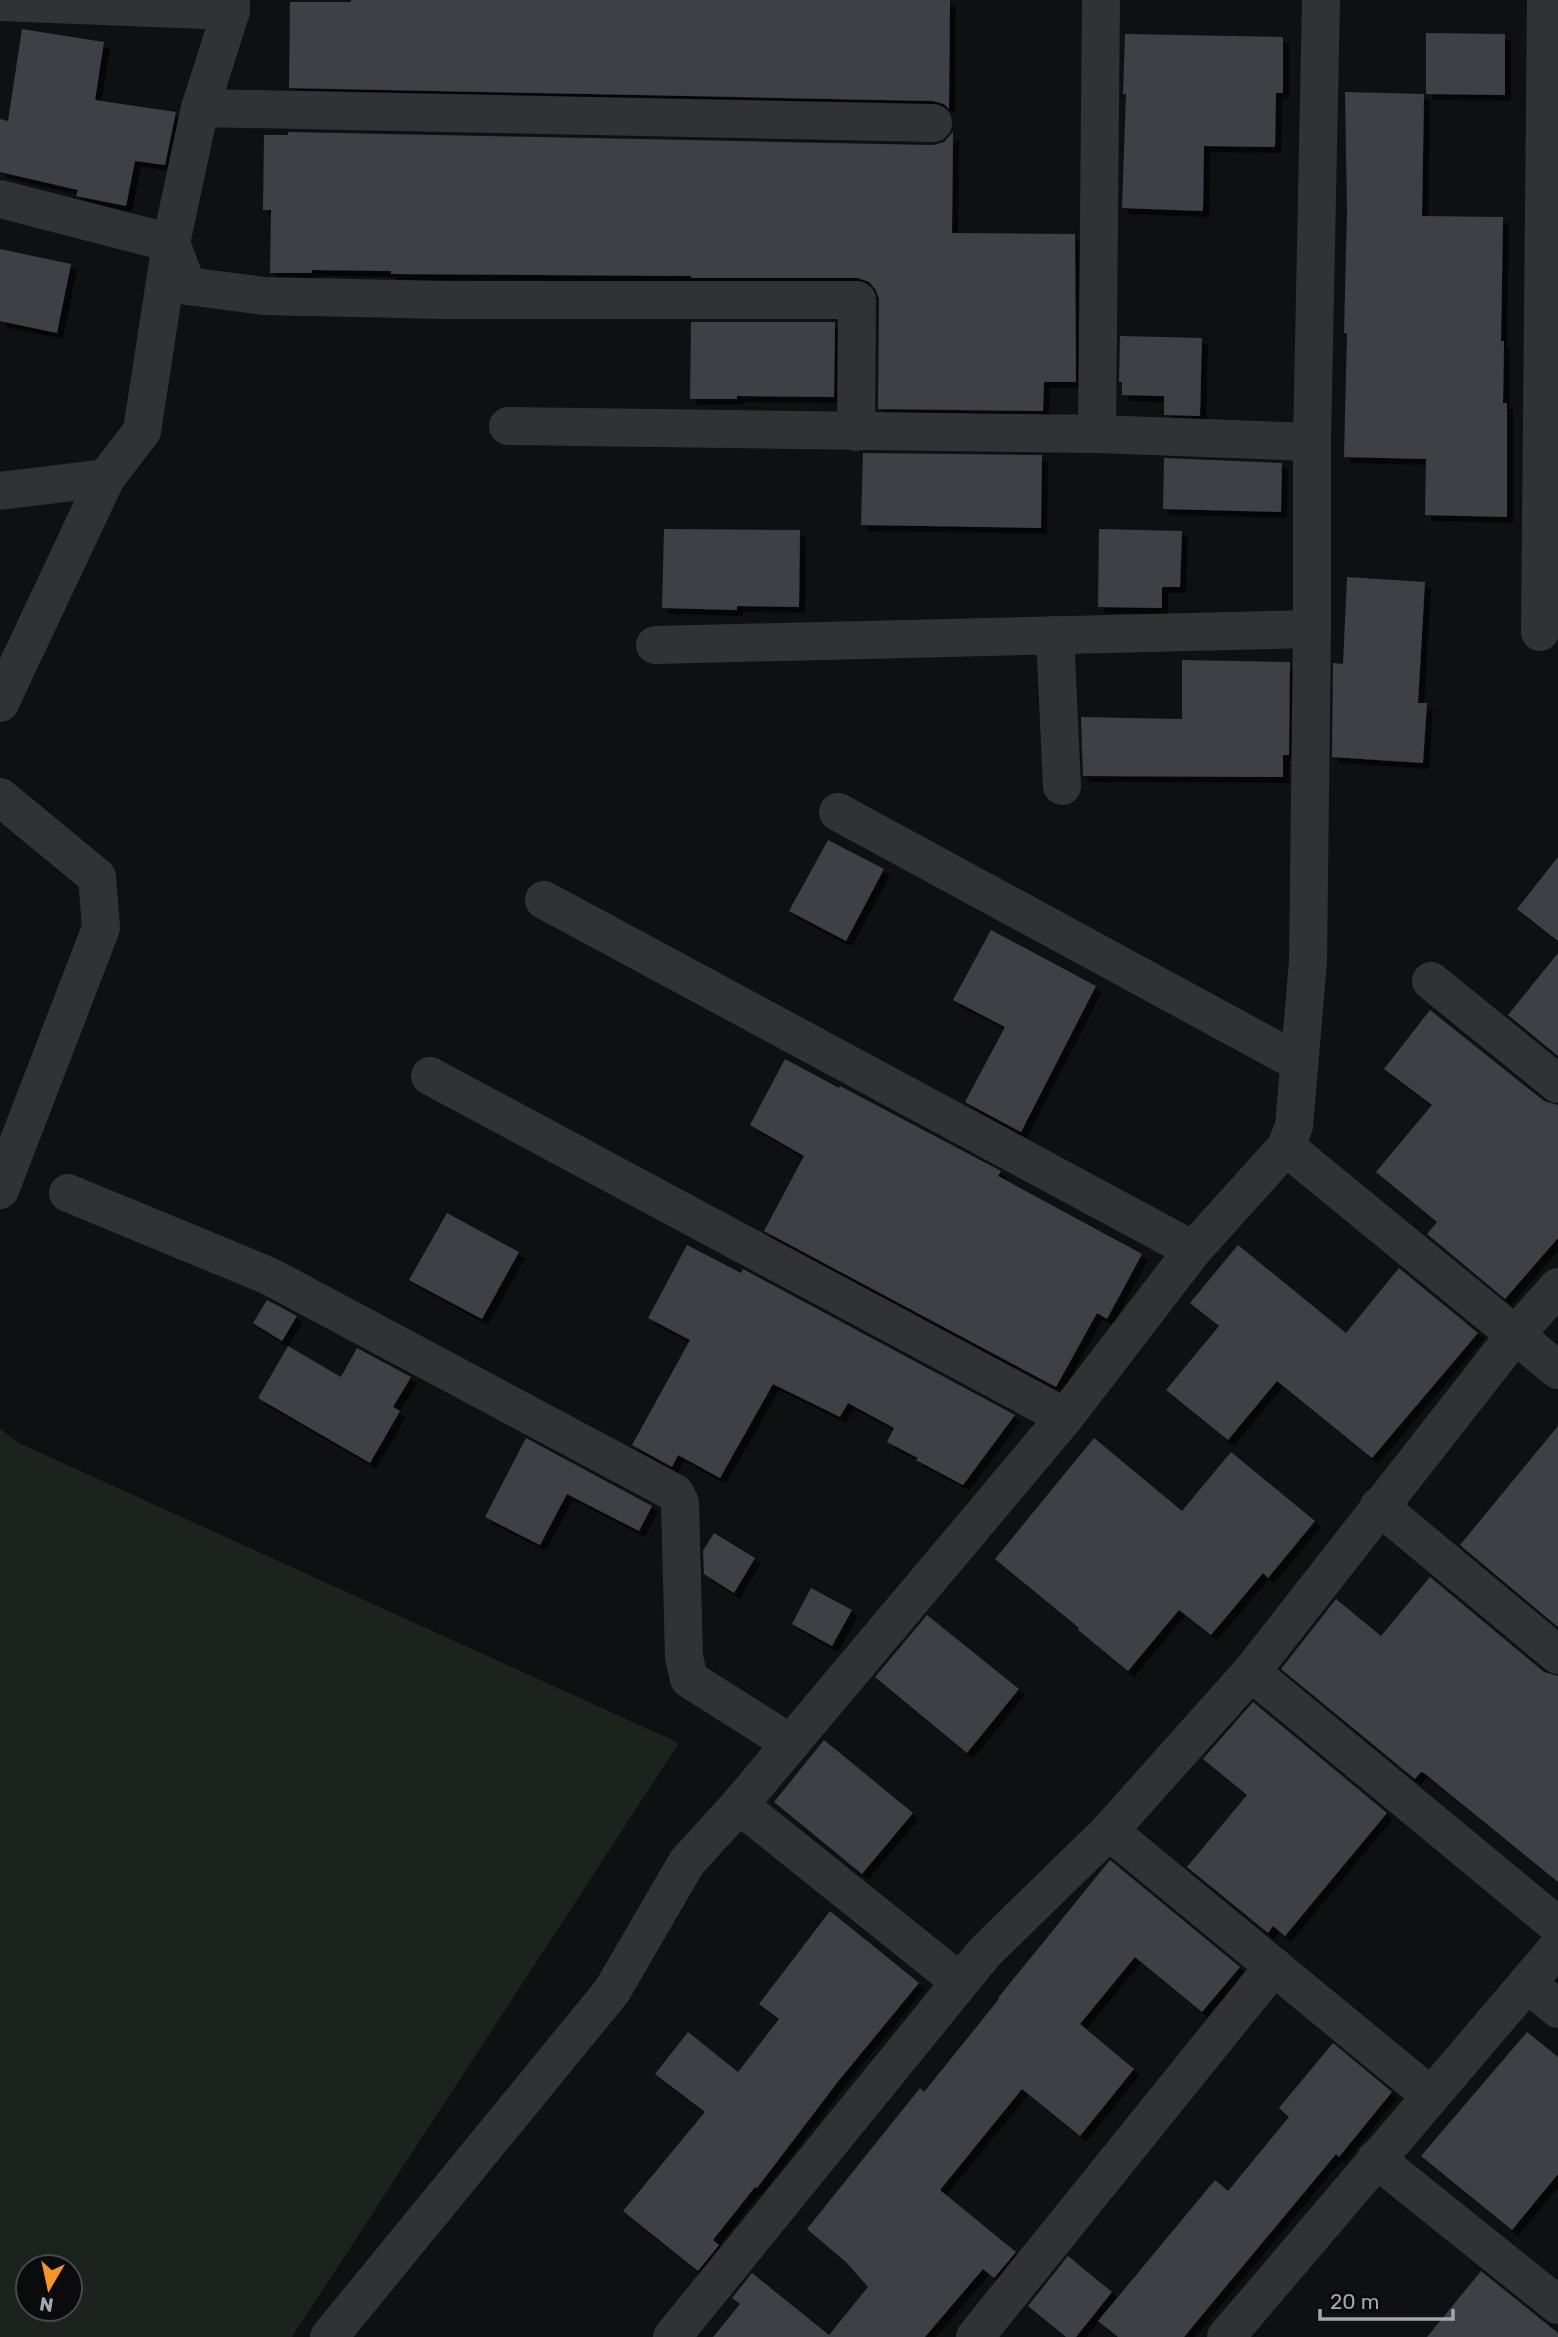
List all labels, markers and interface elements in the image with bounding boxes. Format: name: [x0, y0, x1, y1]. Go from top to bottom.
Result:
north arrow: [14, 2253, 84, 2323]
scale bar: [1320, 2278, 1453, 2322]
text: 20 m: [1330, 2289, 1379, 2314]
text: N: [38, 2292, 55, 2317]

